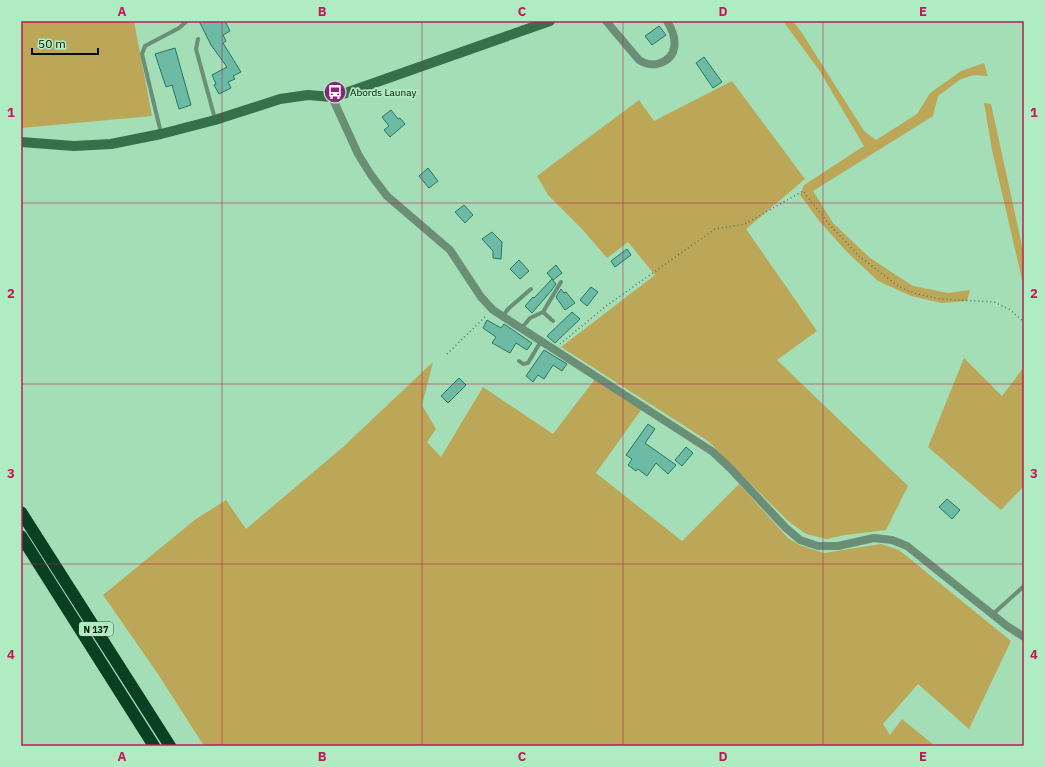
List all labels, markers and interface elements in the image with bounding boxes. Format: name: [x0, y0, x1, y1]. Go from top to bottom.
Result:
text: A: [118, 3, 127, 20]
text: B: [318, 3, 327, 20]
text: C: [518, 3, 527, 20]
text: D: [718, 3, 728, 20]
text: E: [919, 3, 927, 20]
scale bar: [32, 30, 98, 56]
text: 50 m: [38, 36, 66, 51]
bus stop icon: Abords Launay: [322, 79, 348, 105]
place label: Abords Launay: [350, 86, 416, 99]
text: 1: [7, 104, 15, 121]
text: 1: [1030, 104, 1038, 121]
text: 2: [7, 285, 15, 302]
text: 2: [1030, 285, 1038, 302]
text: 3: [7, 465, 15, 482]
text: 3: [1030, 465, 1038, 482]
road number: N 137: [79, 622, 113, 636]
text: 4: [7, 646, 15, 663]
text: 4: [1030, 646, 1038, 663]
text: A: [118, 748, 127, 765]
text: B: [318, 748, 327, 765]
text: C: [518, 748, 527, 765]
text: D: [718, 748, 728, 765]
text: E: [919, 748, 927, 765]

